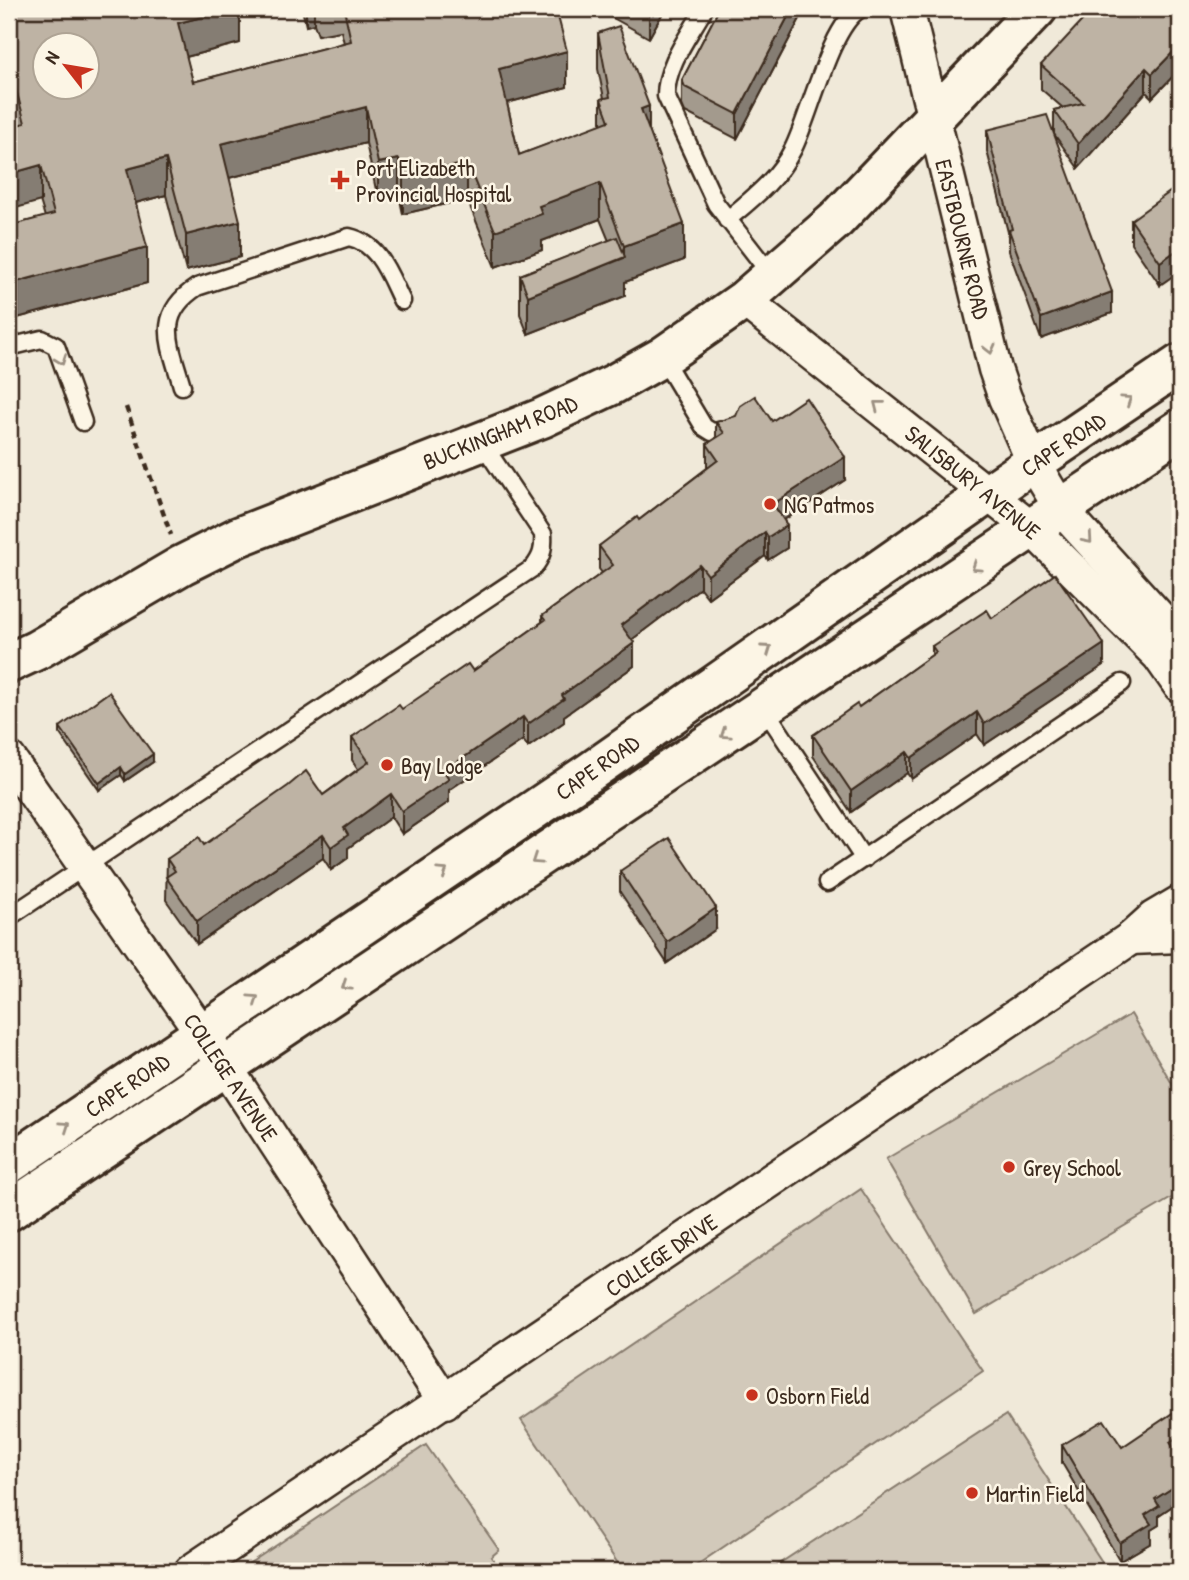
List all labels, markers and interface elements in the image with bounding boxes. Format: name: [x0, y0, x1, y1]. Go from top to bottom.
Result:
north arrow: [32, 32, 102, 102]
text: N: [38, 46, 65, 68]
place label: Port Elizabeth Provincial Hospital: [356, 152, 512, 209]
street label: EASTBOURNE ROAD: [928, 156, 998, 322]
marker: Port Elizabeth Provincial Hospital: [330, 170, 350, 190]
one-way arrow: [982, 343, 996, 355]
one-way arrow: [53, 354, 67, 366]
street label: BUCKINGHAM ROAD: [418, 387, 582, 477]
one-way arrow: [1119, 396, 1132, 408]
one-way arrow: [873, 401, 886, 414]
street label: CAPE ROAD: [1015, 404, 1111, 484]
street label: SALISBURY AVENUE: [899, 418, 1047, 546]
place label: NG Patmos: [784, 489, 874, 520]
marker: NG Patmos: [762, 496, 778, 512]
one-way arrow: [1080, 531, 1092, 544]
one-way arrow: [970, 559, 983, 572]
one-way arrow: [759, 644, 772, 657]
one-way arrow: [720, 726, 733, 738]
street label: CAPE ROAD: [549, 727, 645, 807]
place label: Bay Lodge: [401, 750, 483, 781]
marker: Bay Lodge: [379, 757, 395, 773]
one-way arrow: [531, 852, 544, 864]
one-way arrow: [435, 868, 448, 880]
one-way arrow: [341, 978, 354, 990]
one-way arrow: [246, 995, 259, 1007]
street label: COLLEGE AVENUE: [177, 1007, 285, 1147]
street label: CAPE ROAD: [79, 1045, 175, 1125]
one-way arrow: [58, 1121, 71, 1134]
place label: Grey School: [1023, 1152, 1122, 1183]
marker: Grey School: [1001, 1159, 1017, 1175]
street label: COLLEGE DRIVE: [599, 1206, 723, 1304]
place label: Osborn Field: [766, 1380, 869, 1411]
marker: Osborn Field: [744, 1387, 760, 1403]
place label: Martin Field: [986, 1478, 1084, 1509]
marker: Martin Field: [964, 1485, 980, 1501]

